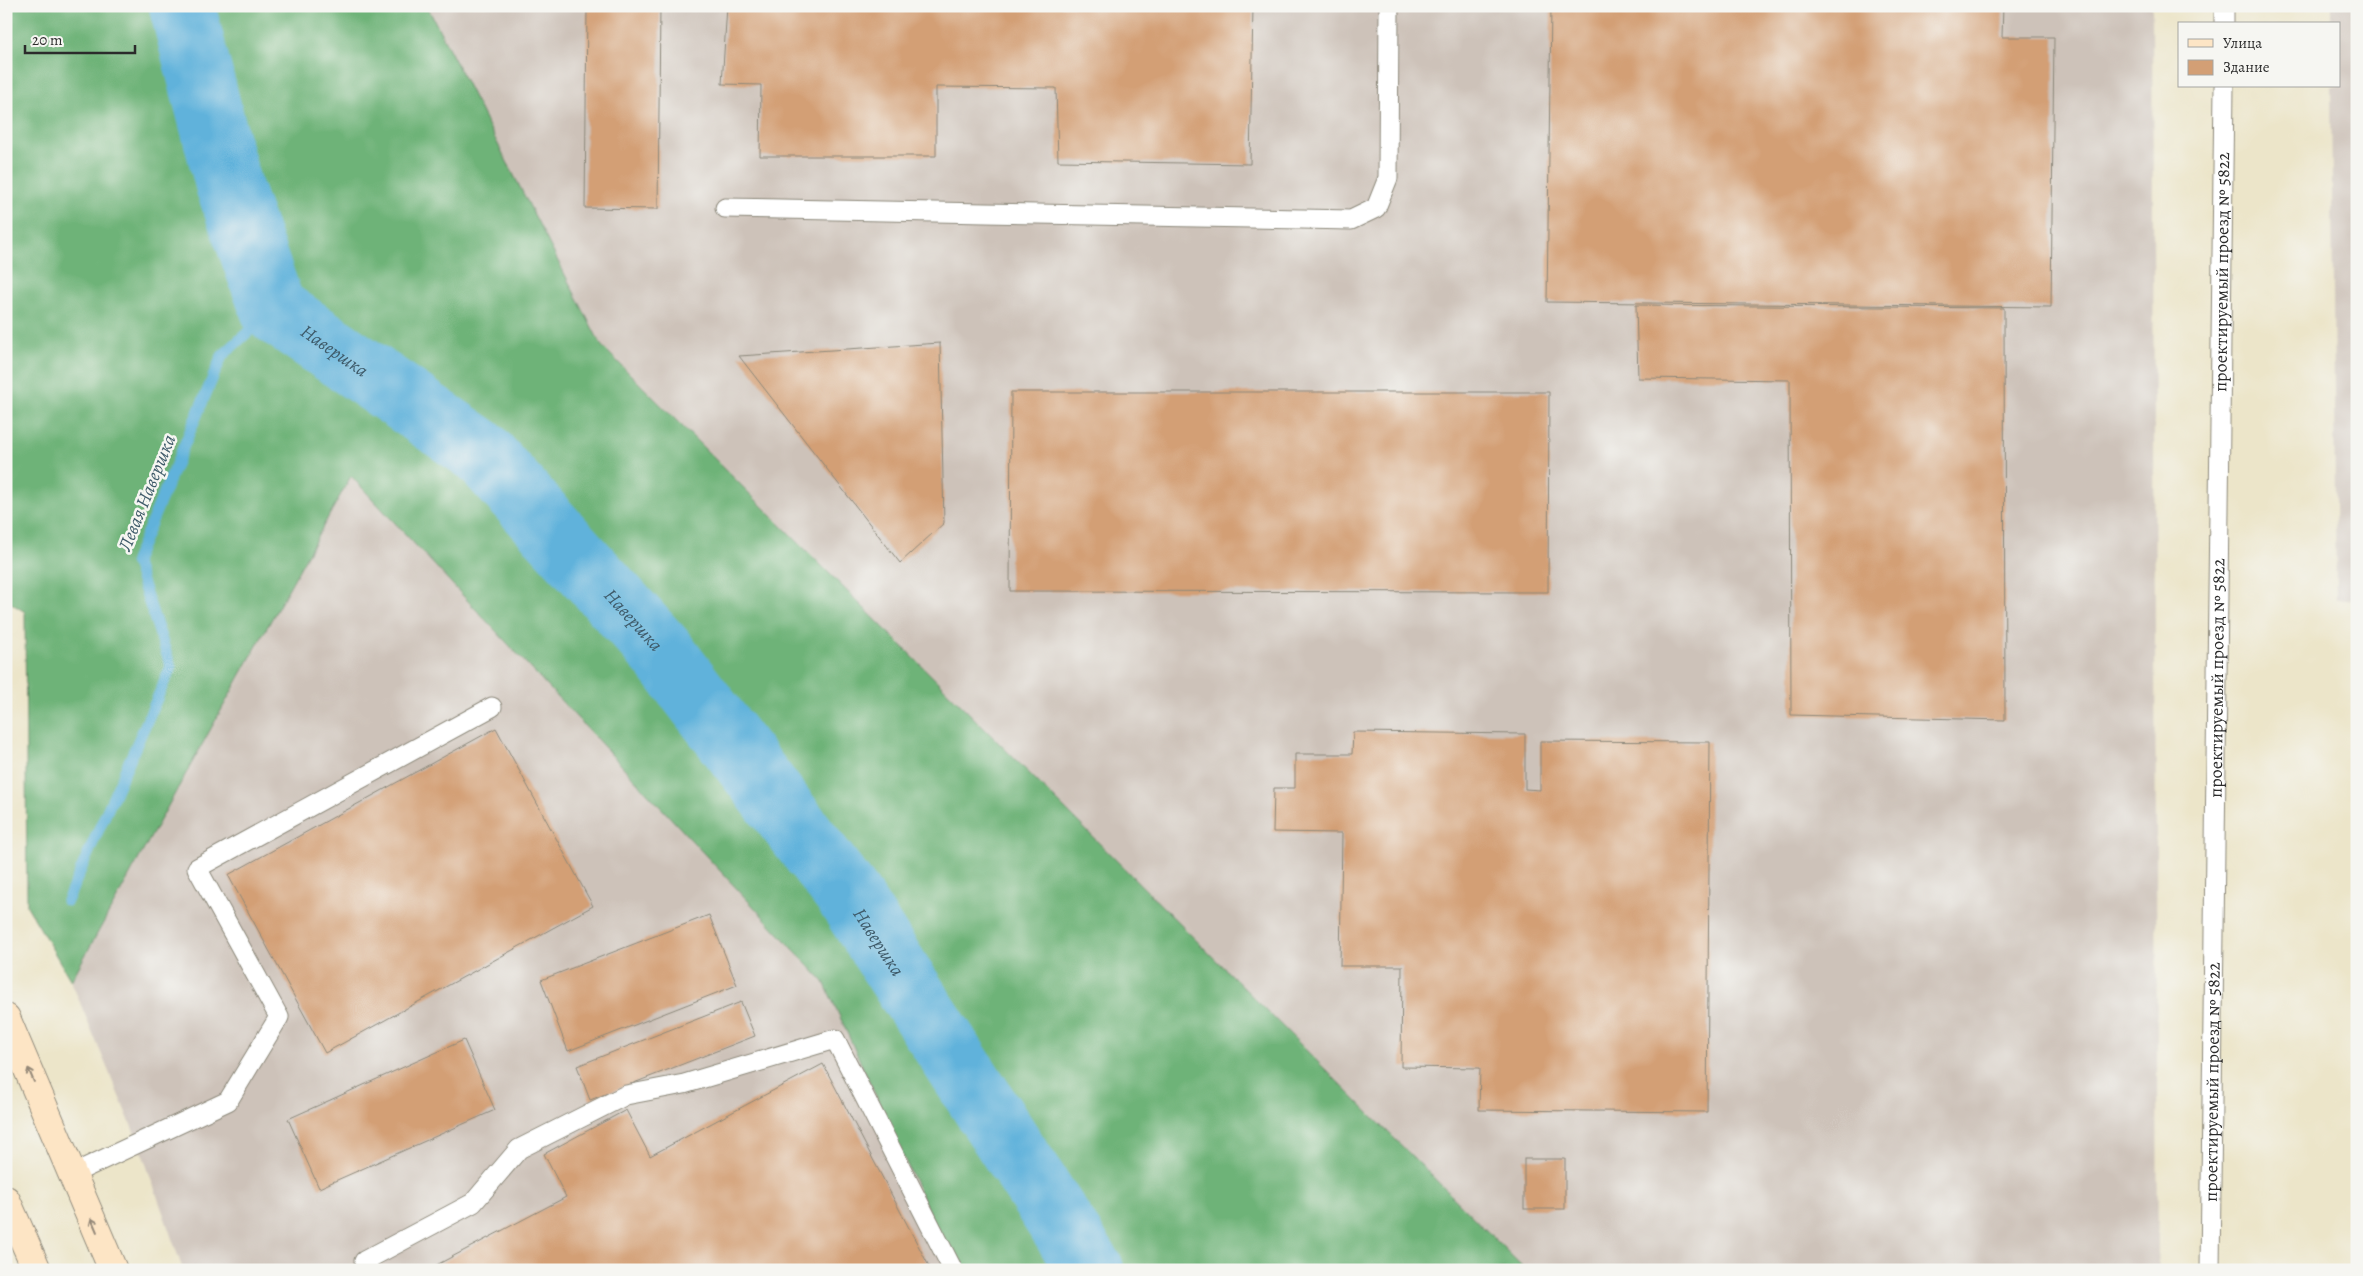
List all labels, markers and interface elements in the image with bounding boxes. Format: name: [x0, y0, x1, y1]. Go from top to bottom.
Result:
scale bar: [25, 22, 135, 54]
legend: [2178, 22, 2340, 88]
text: 20 m: [32, 30, 63, 50]
text: Улица: [2223, 33, 2262, 53]
text: Здание: [2223, 57, 2270, 77]
street label: проектируемый проезд № 5822: [2208, 152, 2235, 392]
water label: Навершка: [295, 319, 373, 384]
water label: Левая Навершка: [111, 431, 182, 556]
street label: проектируемый проезд № 5822: [2204, 557, 2230, 798]
water label: Навершка: [598, 583, 669, 658]
water label: Навершка: [847, 903, 910, 982]
street label: проектируемый проезд № 5822: [2199, 961, 2226, 1202]
one-way arrow: [25, 1068, 35, 1083]
one-way arrow: [88, 1218, 98, 1233]

